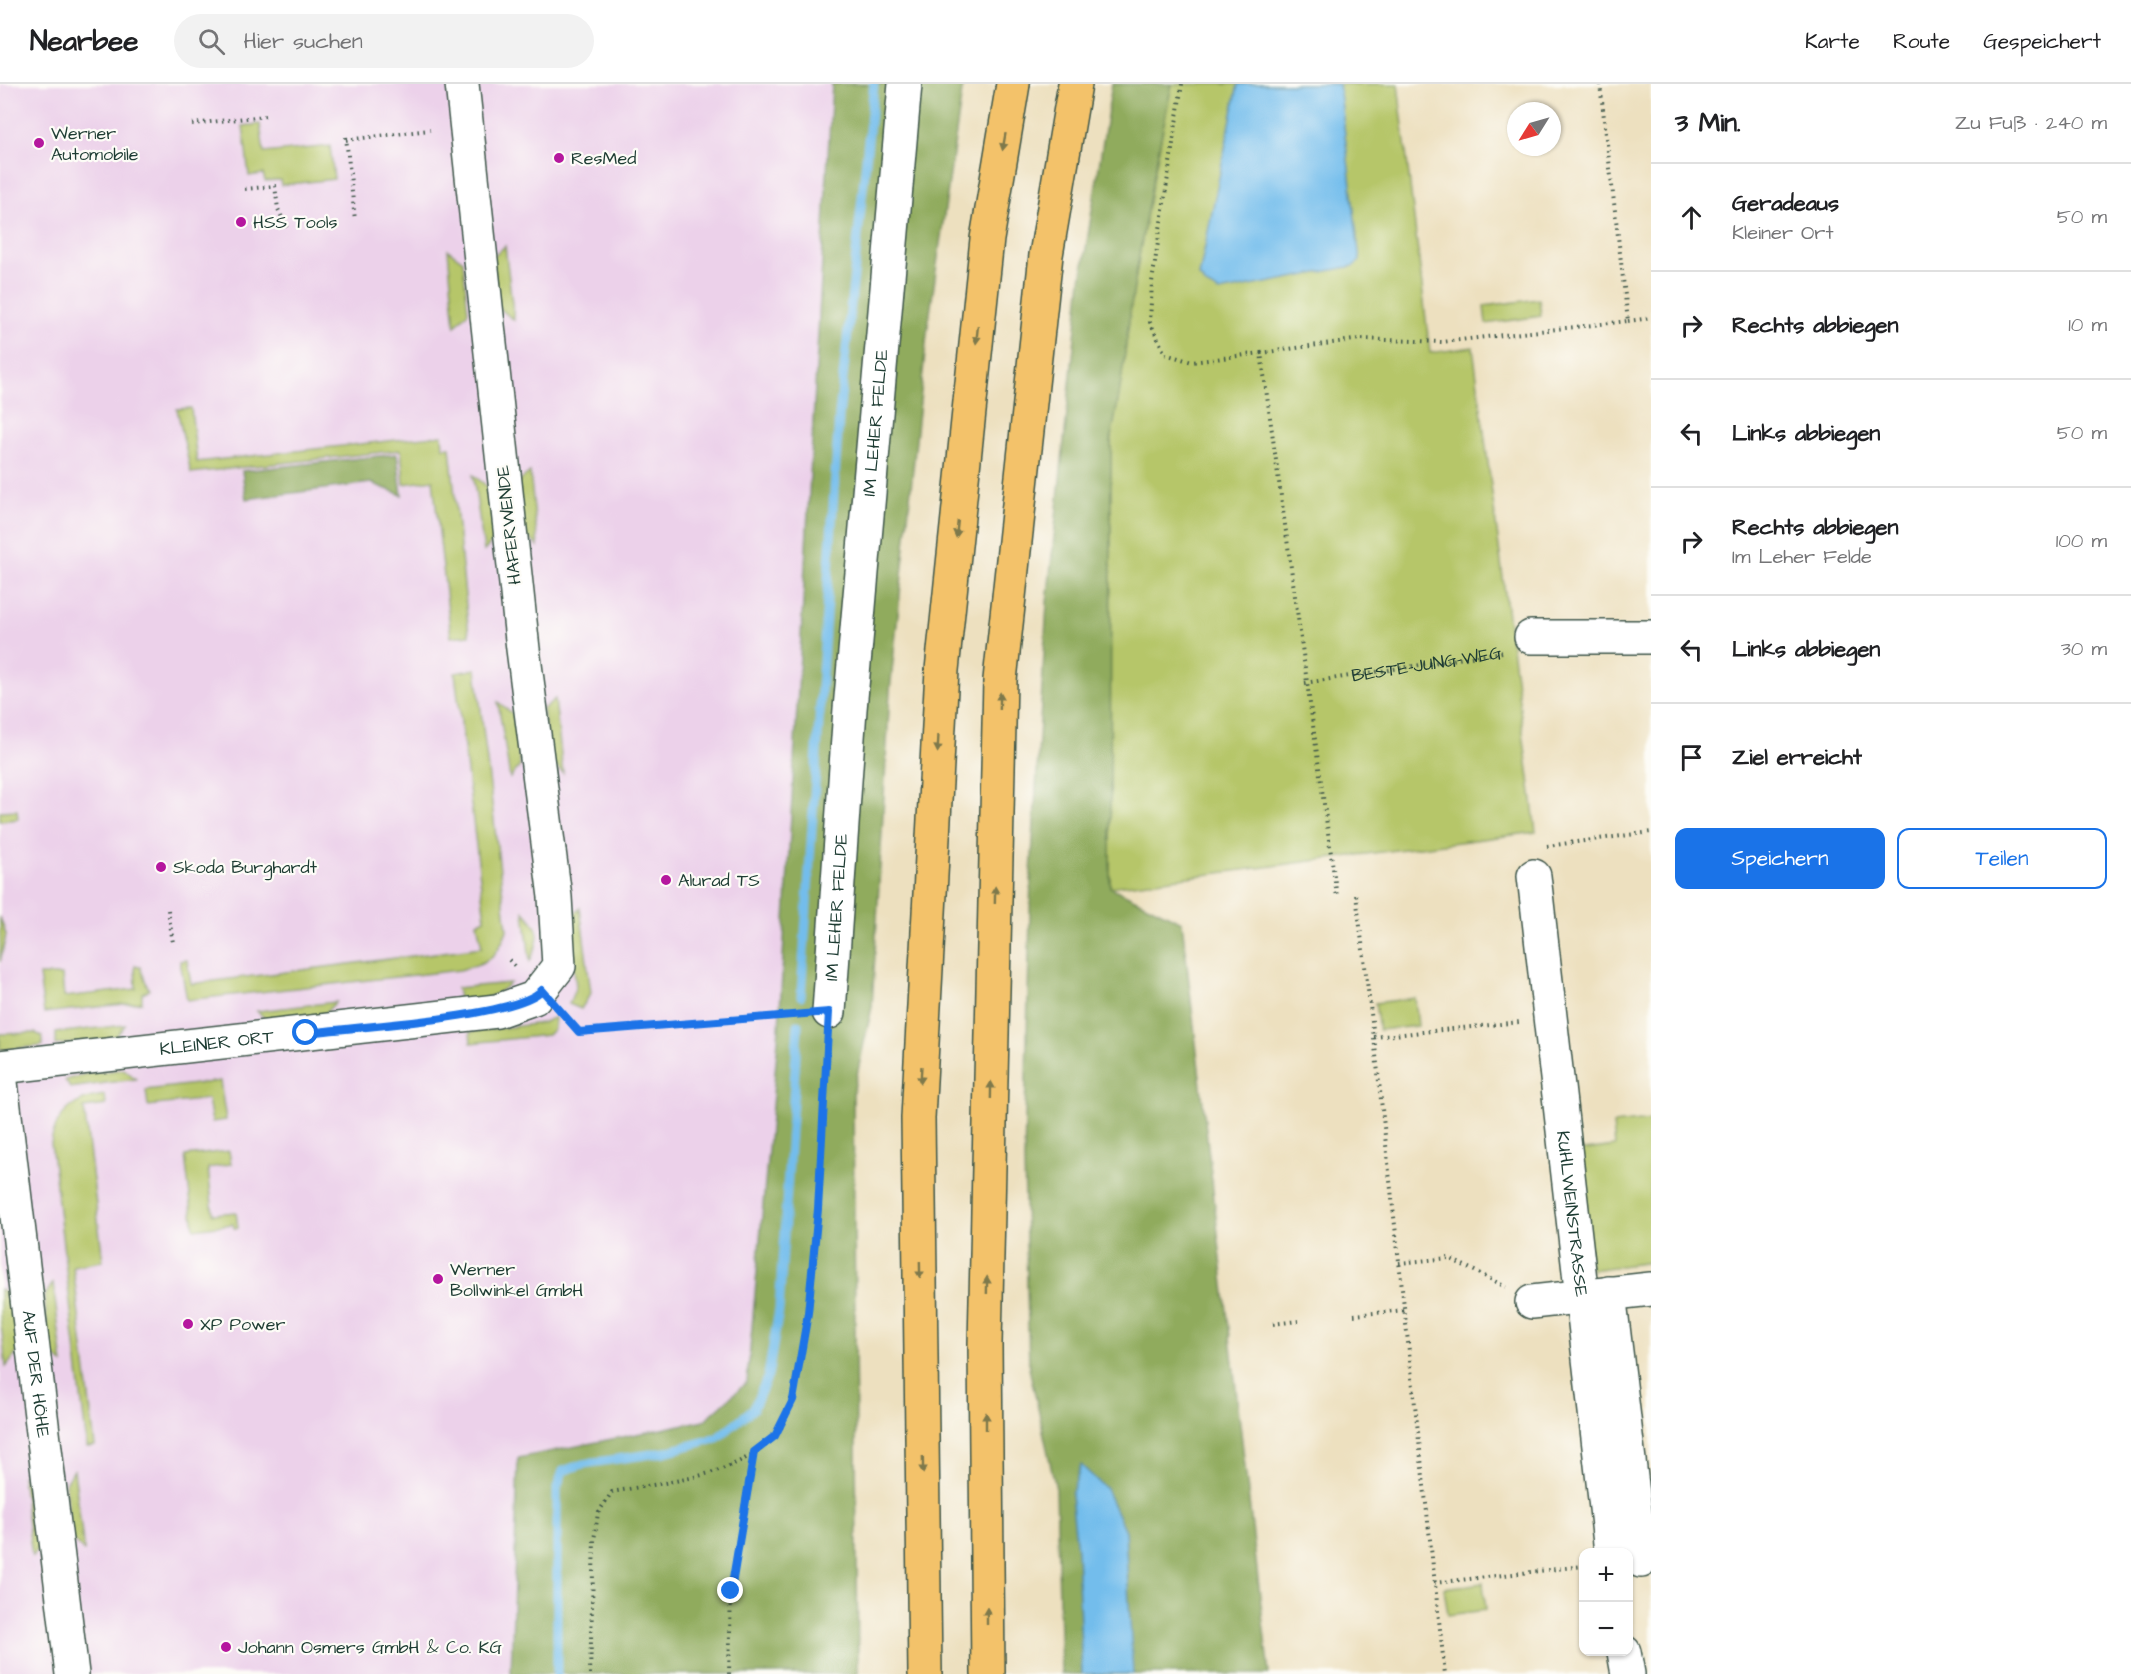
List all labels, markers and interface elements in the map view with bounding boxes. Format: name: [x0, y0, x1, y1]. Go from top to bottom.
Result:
search box: [174, 14, 594, 68]
text: Nearbee: [30, 22, 138, 61]
icon: search: [195, 25, 228, 58]
text: Hier suchen: [243, 26, 363, 57]
text: Karte: [1805, 27, 1860, 56]
text: Route: [1893, 27, 1950, 56]
text: Gespeichert: [1983, 27, 2101, 56]
north arrow: [1507, 102, 1561, 156]
text: 3 Min.: [1675, 105, 1741, 141]
text: Zu Fuß · 240 m: [1955, 109, 2107, 137]
place label: Werner Automobile: [51, 121, 139, 167]
one-way arrow: [999, 132, 1008, 151]
marker: Werner Automobile: [32, 136, 46, 150]
place label: ResMed: [571, 146, 636, 171]
marker: ResMed: [552, 151, 566, 165]
text: Geradeaus: [1732, 188, 1839, 219]
icon: ahead: [1675, 201, 1708, 234]
text: 50 m: [2057, 203, 2107, 231]
place label: HSS Tools: [253, 210, 338, 235]
marker: HSS Tools: [234, 215, 248, 229]
text: Kleiner Ort: [1732, 219, 1833, 247]
icon: right: [1675, 309, 1708, 342]
text: Rechts abbiegen: [1732, 310, 1899, 341]
text: 10 m: [2068, 311, 2107, 339]
one-way arrow: [972, 325, 982, 344]
street label: IM LEHER FELDE: [856, 348, 894, 497]
icon: left: [1675, 417, 1708, 450]
text: Links abbiegen: [1732, 418, 1880, 449]
text: 50 m: [2057, 419, 2107, 447]
street label: HAFERWENDE: [490, 464, 528, 586]
text: Rechts abbiegen: [1732, 512, 1899, 543]
one-way arrow: [952, 519, 962, 538]
icon: right: [1675, 525, 1708, 558]
text: 100 m: [2056, 527, 2107, 555]
text: Im Leher Felde: [1732, 543, 1872, 571]
icon: left: [1675, 633, 1708, 666]
text: Links abbiegen: [1732, 634, 1880, 665]
text: 30 m: [2061, 635, 2107, 663]
street label: BESTE-JUNG-WEG: [1350, 640, 1504, 688]
one-way arrow: [995, 691, 1004, 710]
one-way arrow: [934, 734, 943, 753]
icon: arrive: [1675, 741, 1708, 774]
text: Ziel erreicht: [1732, 742, 1862, 773]
button: Speichern: [1675, 828, 1885, 889]
button: Teilen: [1897, 828, 2107, 889]
street label: IM LEHER FELDE: [819, 832, 854, 982]
place label: Skoda Burghardt: [173, 855, 318, 881]
marker: Skoda Burghardt: [154, 860, 168, 874]
place label: Alurad TS: [678, 868, 760, 893]
marker: Alurad TS: [659, 873, 673, 887]
one-way arrow: [991, 886, 1000, 905]
route start: [292, 1019, 318, 1045]
street label: KLEINER ORT: [158, 1024, 276, 1061]
one-way arrow: [916, 1066, 925, 1085]
one-way arrow: [986, 1081, 996, 1100]
street label: KUHLWEINSTRASSE: [1551, 1129, 1594, 1299]
place label: Werner Bollwinkel GmbH: [450, 1257, 583, 1303]
one-way arrow: [915, 1261, 925, 1280]
marker: Werner Bollwinkel GmbH: [431, 1272, 445, 1286]
one-way arrow: [982, 1276, 992, 1295]
street label: AUF DER HÖHE: [16, 1309, 56, 1439]
place label: XP Power: [200, 1312, 285, 1337]
marker: XP Power: [181, 1317, 195, 1331]
one-way arrow: [981, 1411, 991, 1430]
one-way arrow: [918, 1456, 928, 1475]
map controls: [1579, 1548, 1633, 1656]
button: +: [1579, 1548, 1633, 1602]
route end: [717, 1577, 743, 1603]
button: −: [1579, 1602, 1633, 1656]
one-way arrow: [982, 1606, 992, 1625]
place label: Johann Osmers GmbH & Co. KG: [238, 1635, 502, 1660]
marker: Johann Osmers GmbH & Co. KG: [219, 1640, 233, 1654]

